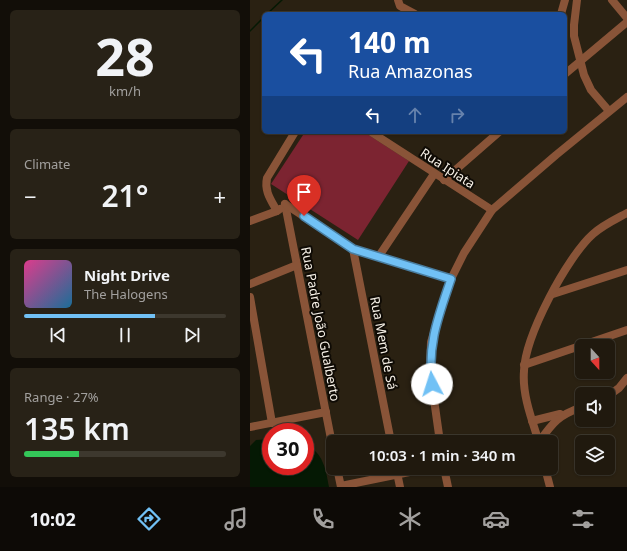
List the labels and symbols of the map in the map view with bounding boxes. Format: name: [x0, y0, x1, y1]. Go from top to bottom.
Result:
street label: Rua Ipiata: [417, 144, 479, 192]
pin: [287, 175, 321, 216]
street label: Rua Padre João Gualberto: [297, 245, 345, 403]
street label: Rua Mem de Sá: [366, 295, 402, 391]
north arrow: [575, 339, 615, 379]
position arrow: [411, 363, 453, 405]
speed limit sign: 30: [262, 423, 314, 475]

